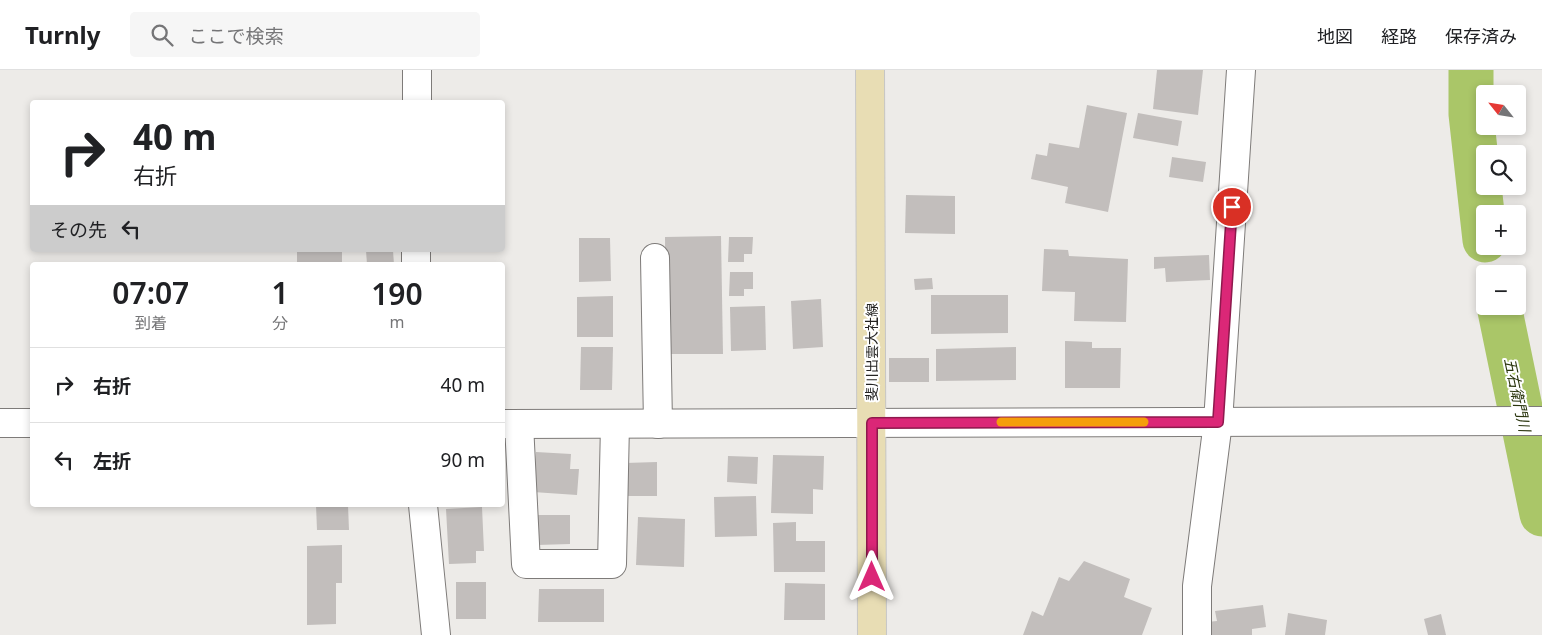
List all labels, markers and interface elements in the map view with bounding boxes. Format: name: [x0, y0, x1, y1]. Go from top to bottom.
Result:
search box: [130, 12, 480, 57]
text: Turnly: [25, 18, 100, 51]
icon: search: [148, 21, 176, 49]
text: ここで検索: [188, 23, 283, 49]
text: 地図: [1317, 24, 1353, 48]
text: 経路: [1381, 24, 1417, 48]
text: 保存済み: [1445, 24, 1517, 48]
north arrow: [1476, 85, 1526, 135]
map controls: [1476, 85, 1526, 315]
text: 40 m: [133, 113, 216, 160]
icon: right: [50, 120, 115, 185]
button: search: [1476, 145, 1526, 195]
text: 右折: [133, 160, 177, 190]
pin: [1211, 186, 1253, 228]
icon: arrive: [1218, 193, 1246, 221]
button: +: [1476, 205, 1526, 255]
icon: left: [117, 215, 145, 243]
text: その先: [50, 217, 107, 243]
button: −: [1476, 265, 1526, 315]
text: 07:07: [112, 272, 189, 313]
text: 1: [272, 272, 289, 313]
text: 190: [371, 273, 423, 314]
street label: 斐川出雲大社線: [862, 303, 881, 401]
text: m: [389, 311, 404, 333]
text: 到着: [135, 312, 167, 334]
text: 分: [272, 312, 288, 334]
water label: 五右衛門川: [1500, 356, 1536, 436]
icon: right: [50, 371, 78, 399]
text: 40 m: [441, 372, 485, 398]
text: 右折: [93, 373, 131, 399]
icon: left: [50, 446, 78, 474]
text: 90 m: [441, 447, 485, 473]
text: 左折: [93, 448, 131, 474]
position arrow: [845, 550, 897, 602]

